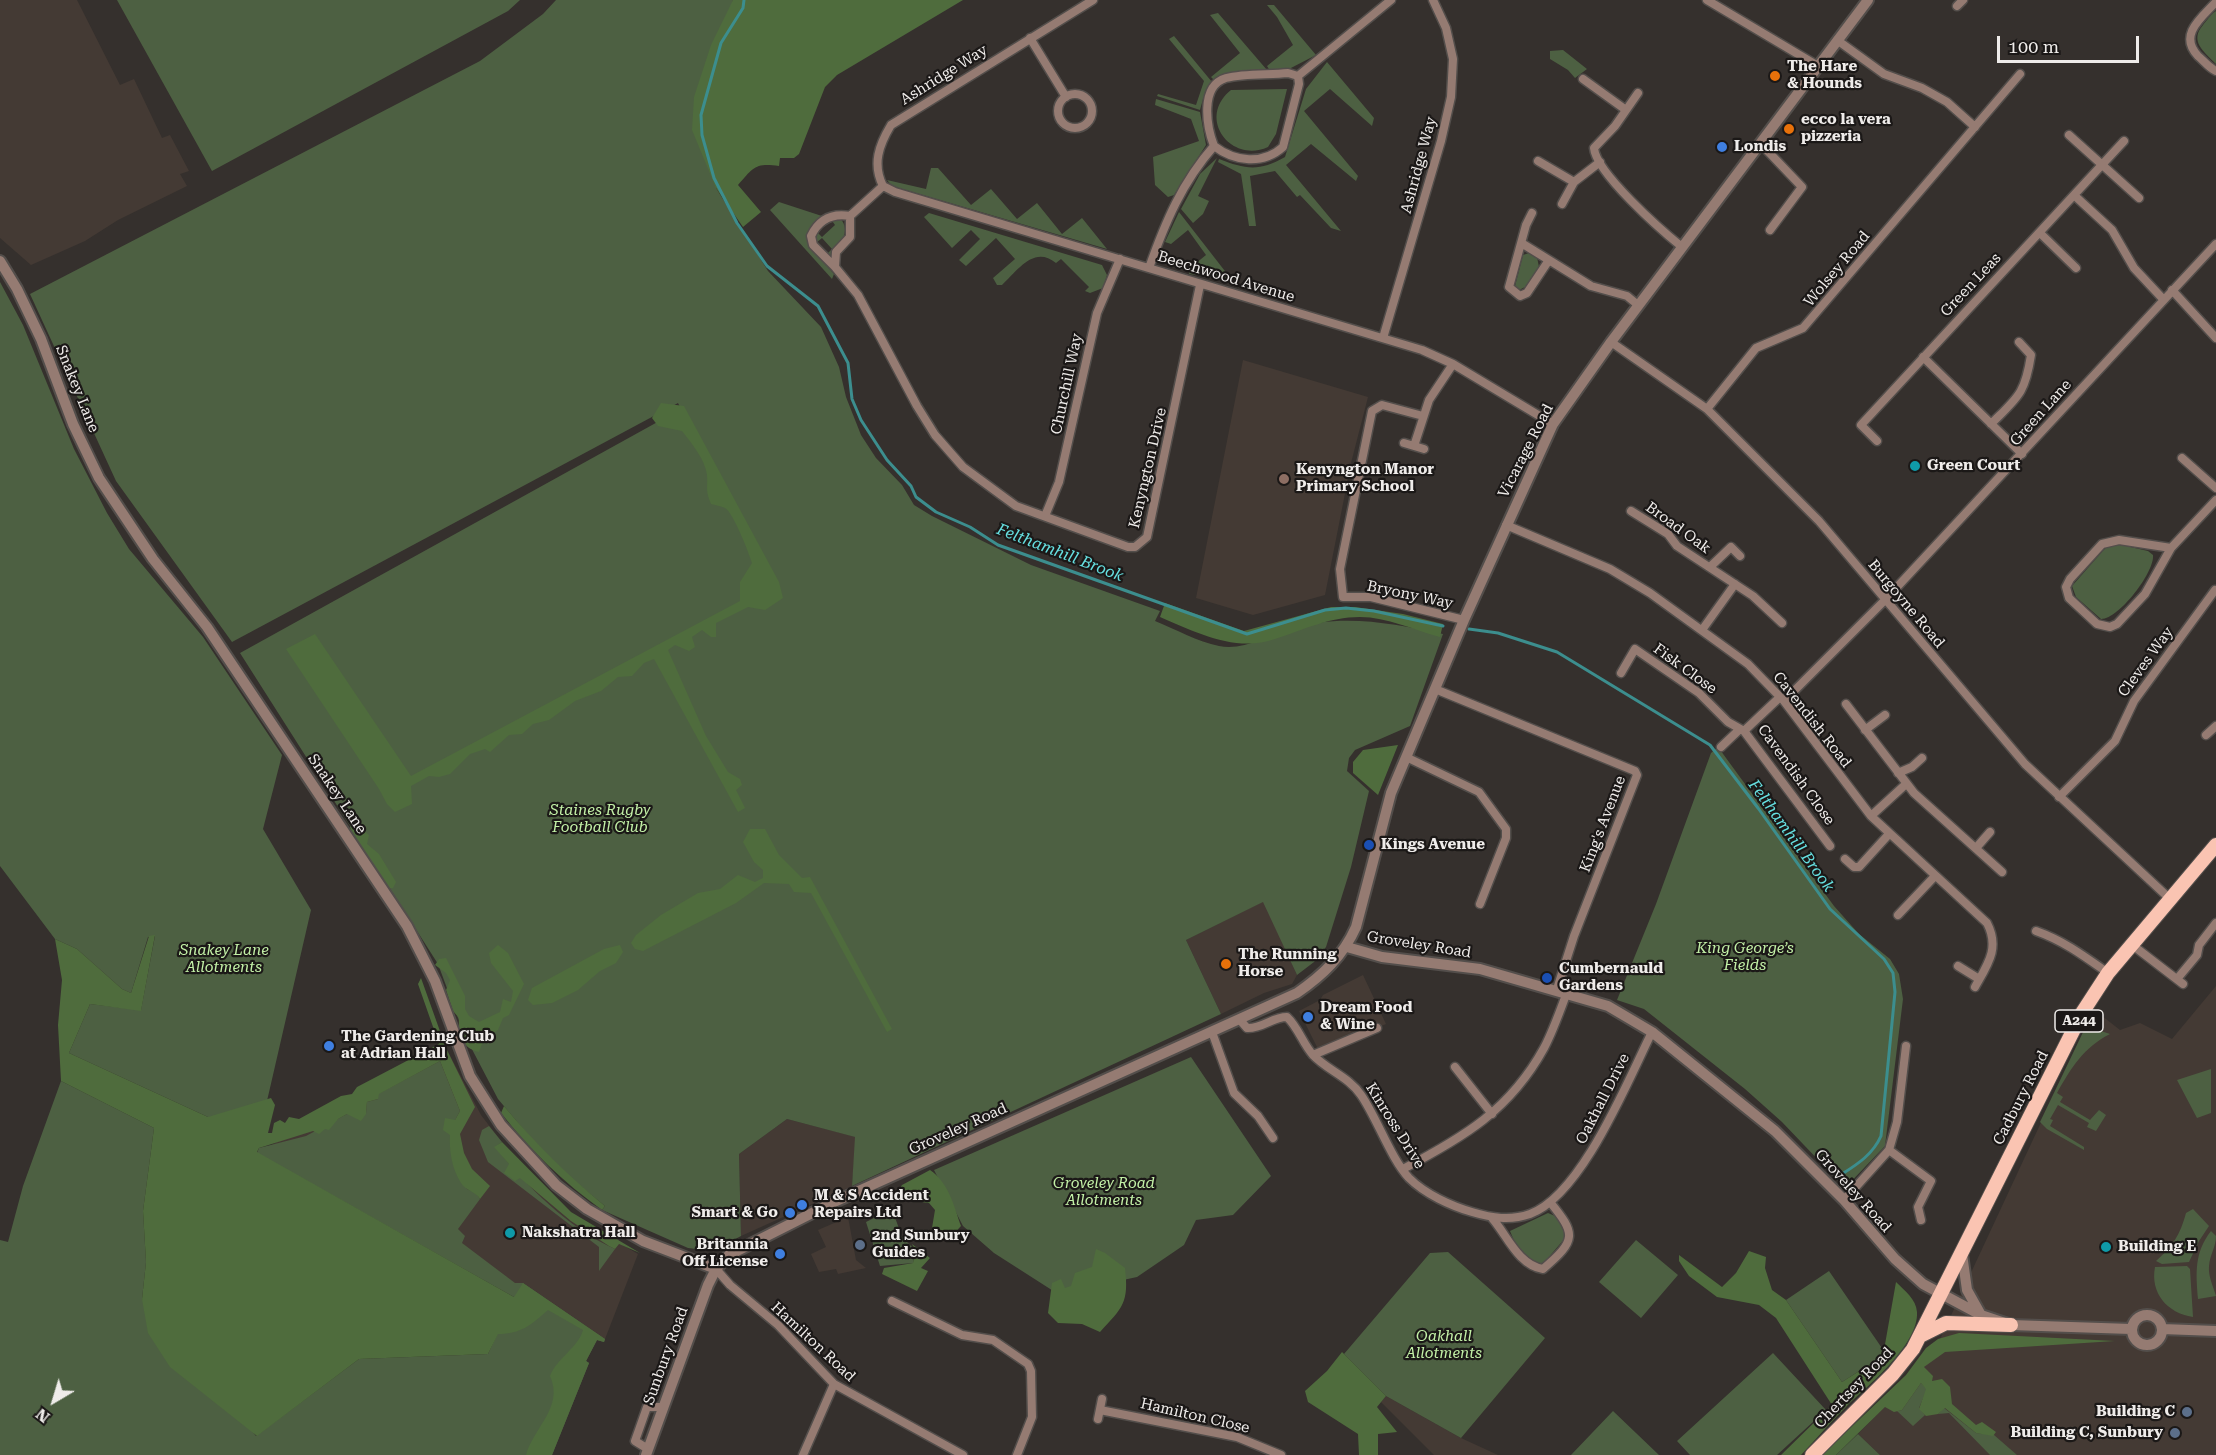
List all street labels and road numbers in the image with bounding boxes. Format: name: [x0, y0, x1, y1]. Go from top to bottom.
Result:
street label: Ashridge Way: [897, 41, 991, 109]
street label: Ashridge Way: [1397, 115, 1441, 215]
street label: Wolsey Road: [1800, 228, 1874, 310]
street label: Beechwood Avenue: [1155, 248, 1297, 306]
street label: Green Leas: [1937, 249, 2005, 321]
street label: Churchill Way: [1048, 332, 1086, 436]
street label: Snakey Lane: [51, 343, 103, 435]
street label: Green Lane: [2006, 376, 2076, 450]
street label: Vicarage Road: [1495, 401, 1557, 501]
street label: Kenyngton Drive: [1125, 406, 1171, 530]
street label: Broad Oak: [1642, 498, 1714, 558]
street label: Burgoyne Road: [1864, 556, 1948, 652]
street label: Bryony Way: [1365, 577, 1455, 613]
street label: Cleves Way: [2115, 623, 2177, 701]
street label: Fisk Close: [1650, 640, 1720, 698]
street label: Cavendish Road: [1769, 668, 1855, 772]
street label: Cavendish Close: [1754, 721, 1838, 829]
street label: Snakey Lane: [304, 751, 370, 837]
street label: King's Avenue: [1576, 773, 1630, 875]
street label: Groveley Road: [1366, 928, 1472, 962]
road number: A244: [2055, 1010, 2103, 1032]
street label: Cadbury Road: [1990, 1048, 2052, 1148]
street label: Oakhall Drive: [1572, 1051, 1634, 1147]
street label: Kinross Drive: [1361, 1080, 1429, 1172]
street label: Groveley Road: [906, 1099, 1010, 1159]
street label: Groveley Road: [1811, 1146, 1895, 1236]
street label: Hamilton Road: [767, 1298, 859, 1386]
street label: Sunbury Road: [640, 1304, 692, 1408]
street label: Chertsey Road: [1811, 1344, 1897, 1432]
street label: Hamilton Close: [1139, 1395, 1251, 1437]

